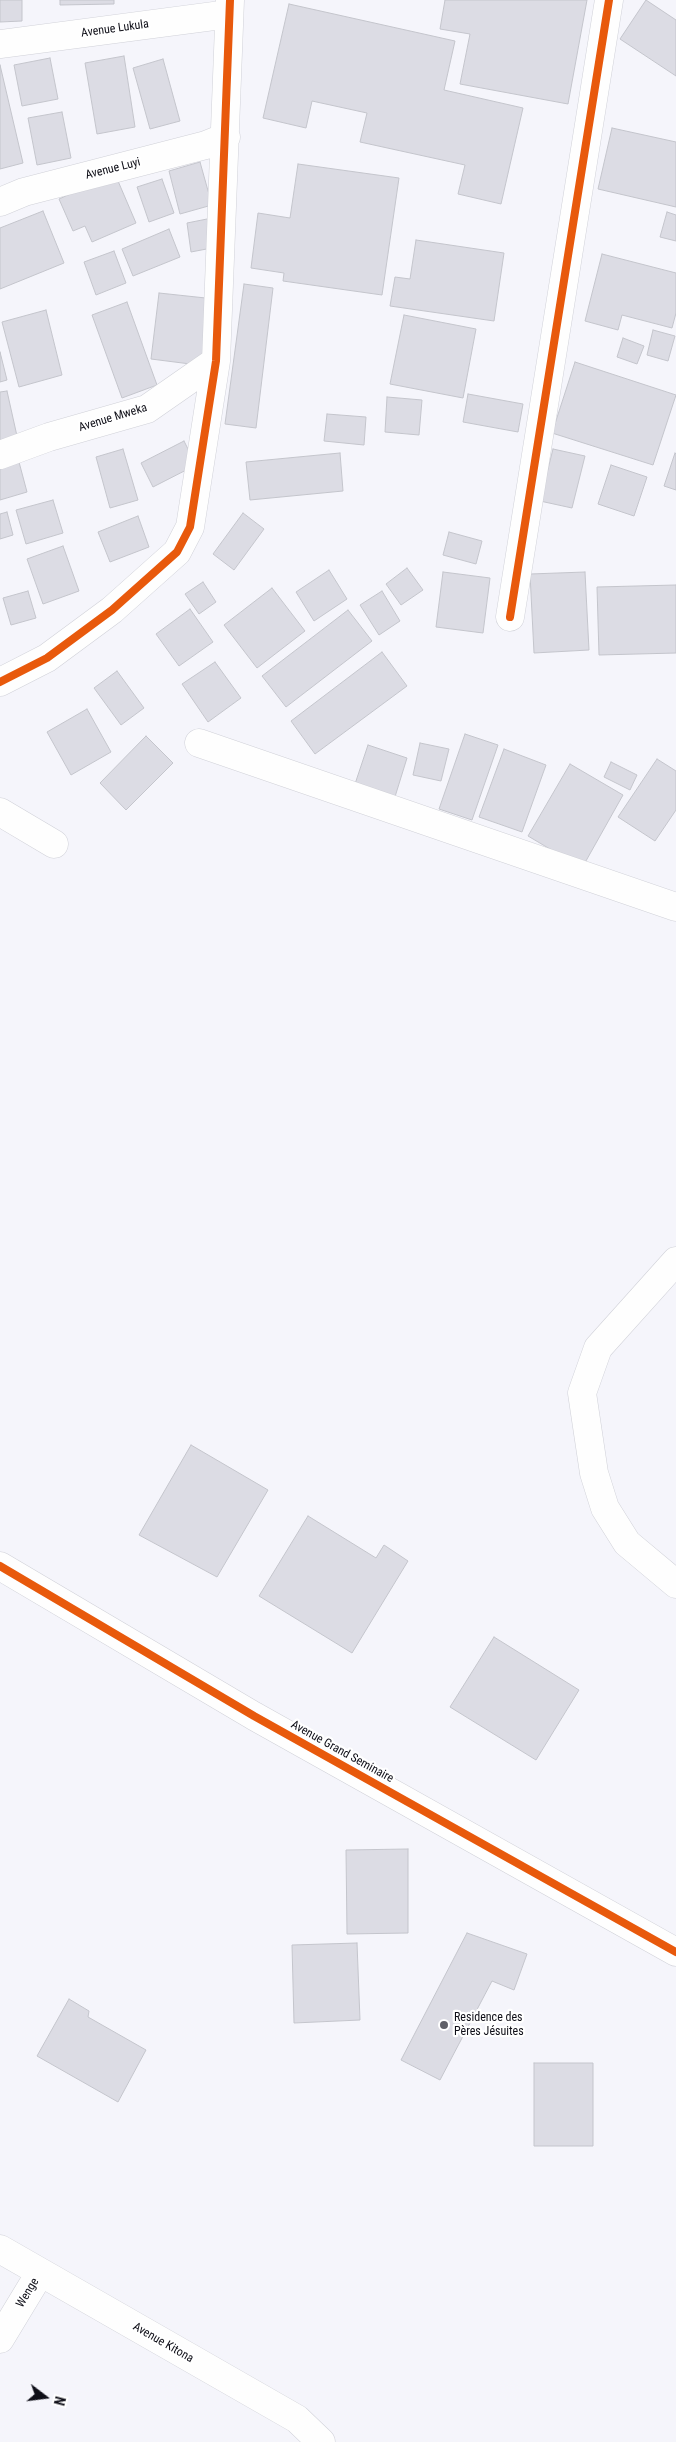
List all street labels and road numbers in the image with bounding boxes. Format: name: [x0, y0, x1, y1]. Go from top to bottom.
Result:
street label: Avenue Lukula: [80, 17, 150, 41]
street label: Avenue Luyi: [84, 155, 142, 183]
street label: Avenue Mweka: [77, 401, 149, 435]
street label: Avenue Grand Seminaire: [288, 1718, 396, 1786]
street label: Wenge: [14, 2276, 42, 2310]
street label: Avenue Kitona: [130, 2320, 196, 2366]

